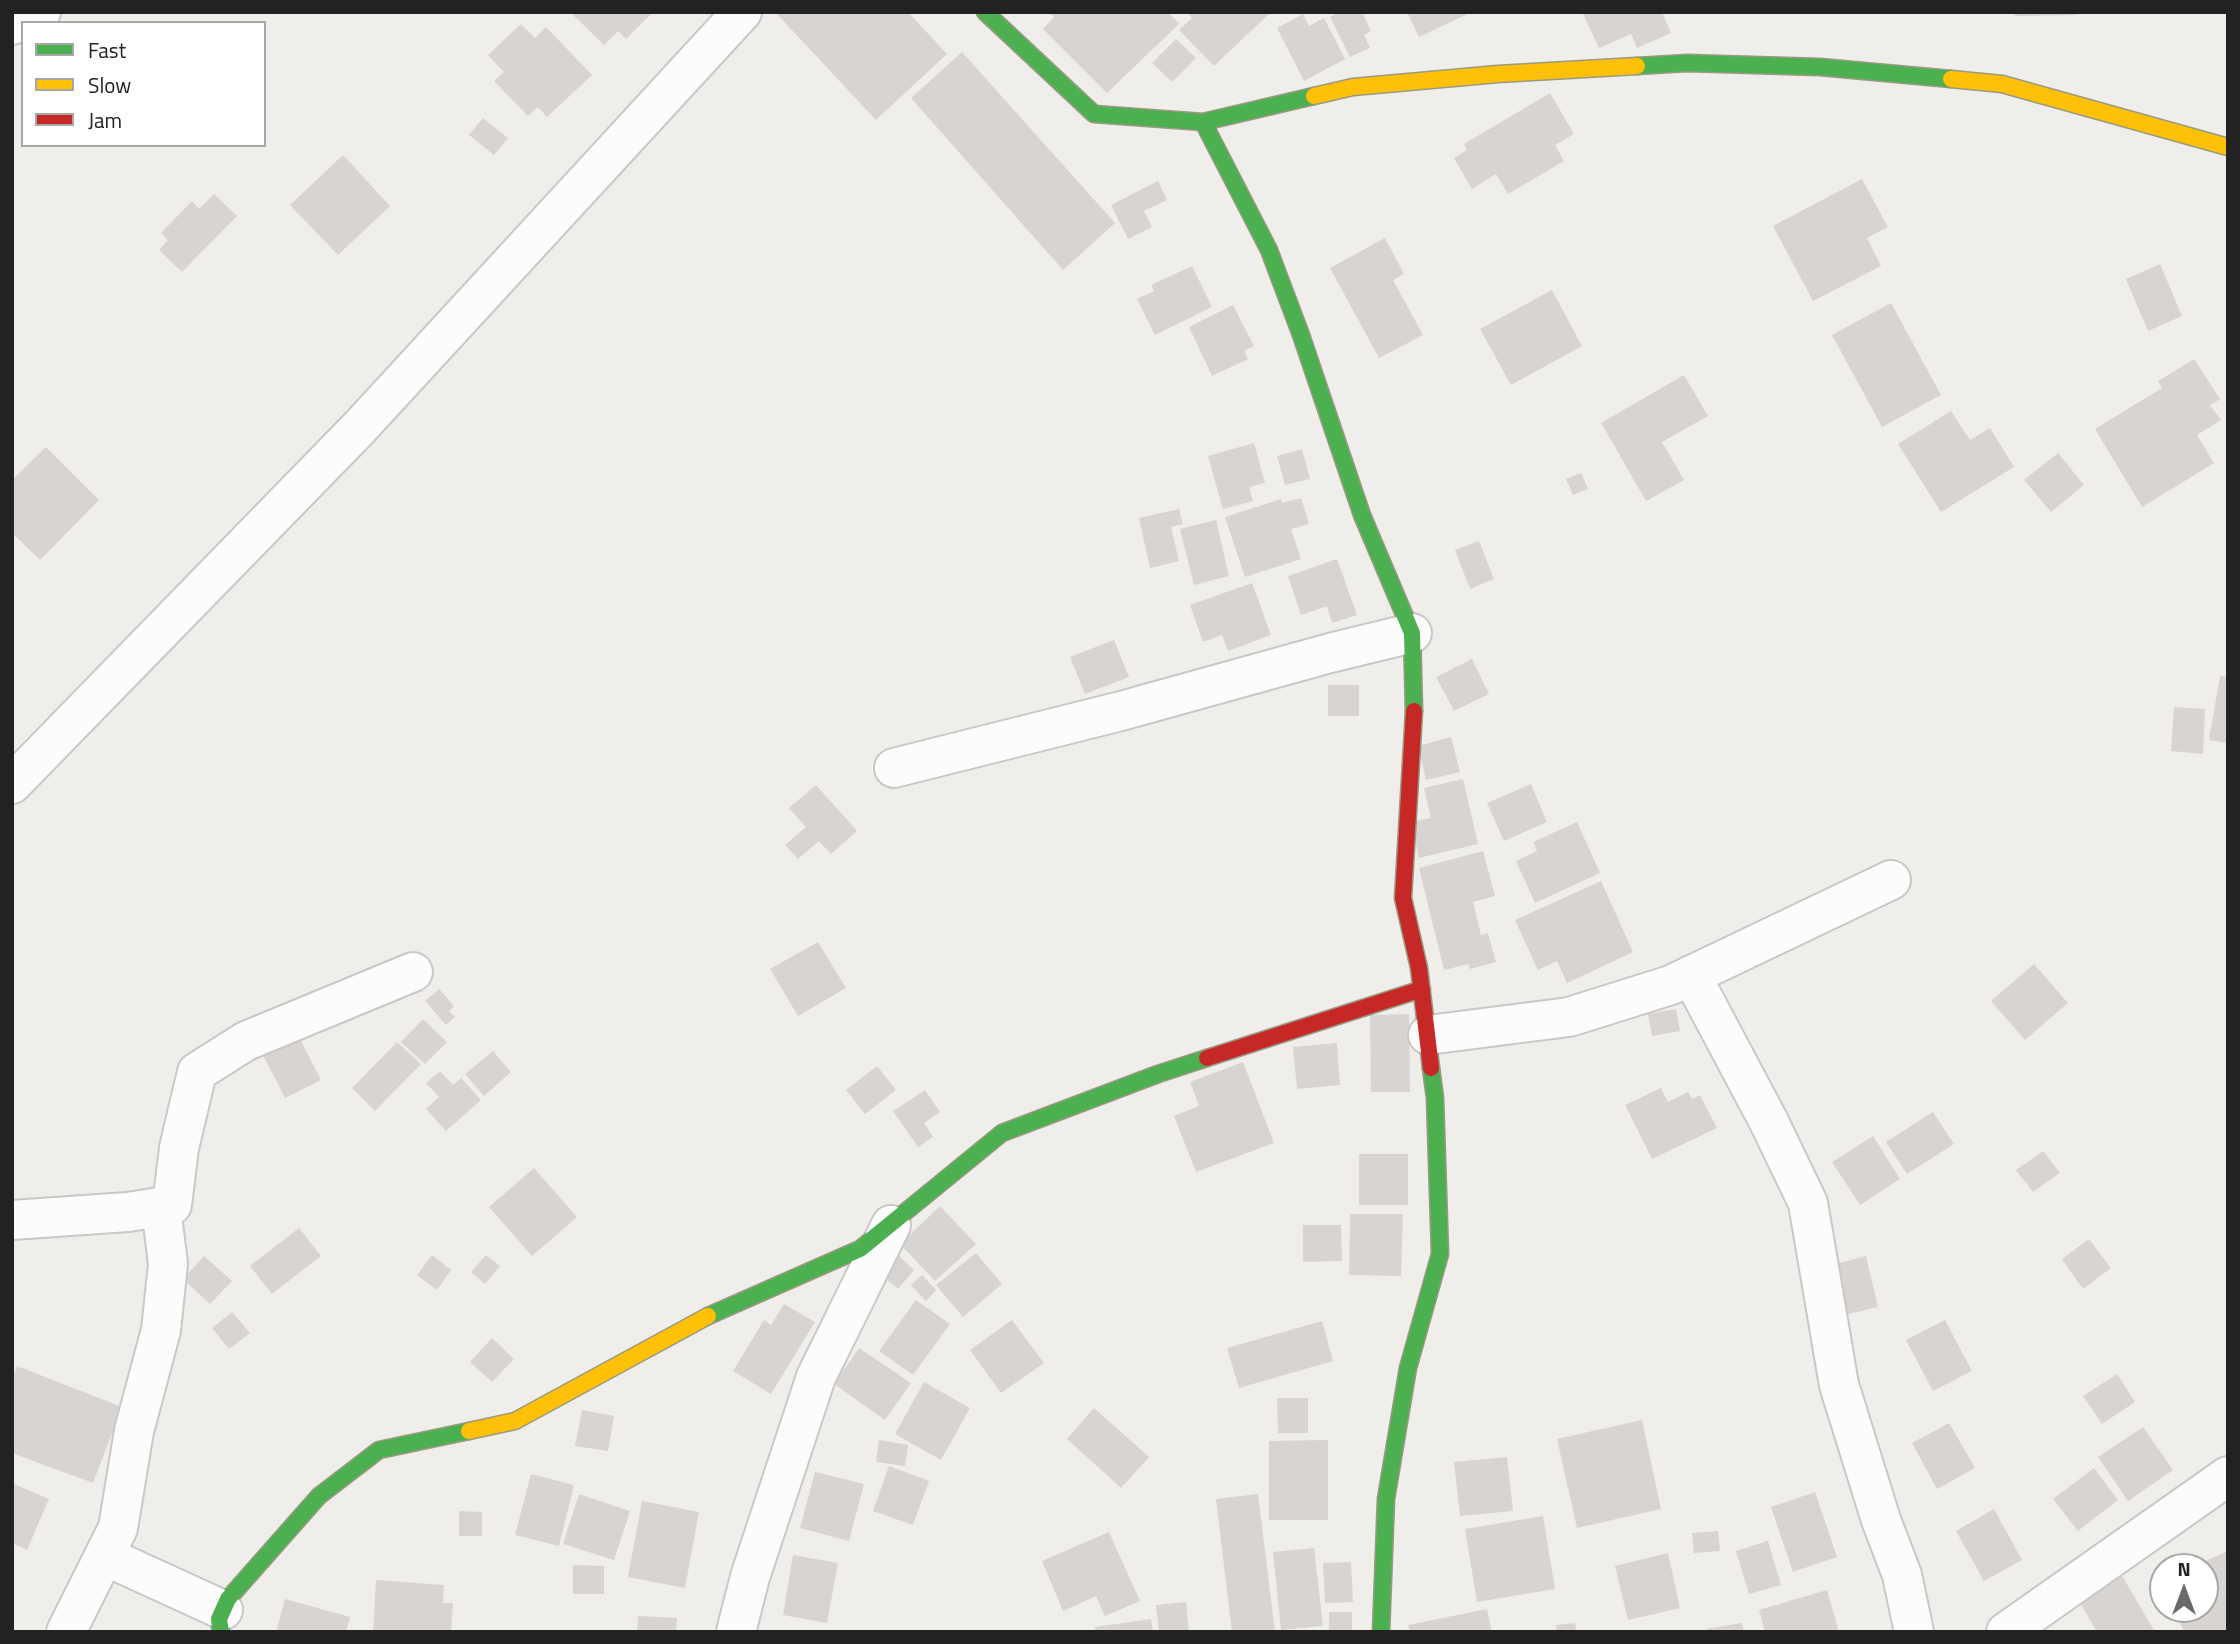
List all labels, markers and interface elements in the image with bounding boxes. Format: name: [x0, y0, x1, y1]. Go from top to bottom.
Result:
legend: [21, 21, 266, 147]
text: Fast: [88, 34, 126, 66]
text: Slow: [88, 69, 131, 101]
text: Jam: [88, 104, 122, 136]
north arrow: [2149, 1553, 2219, 1623]
text: N: [2177, 1554, 2191, 1583]

